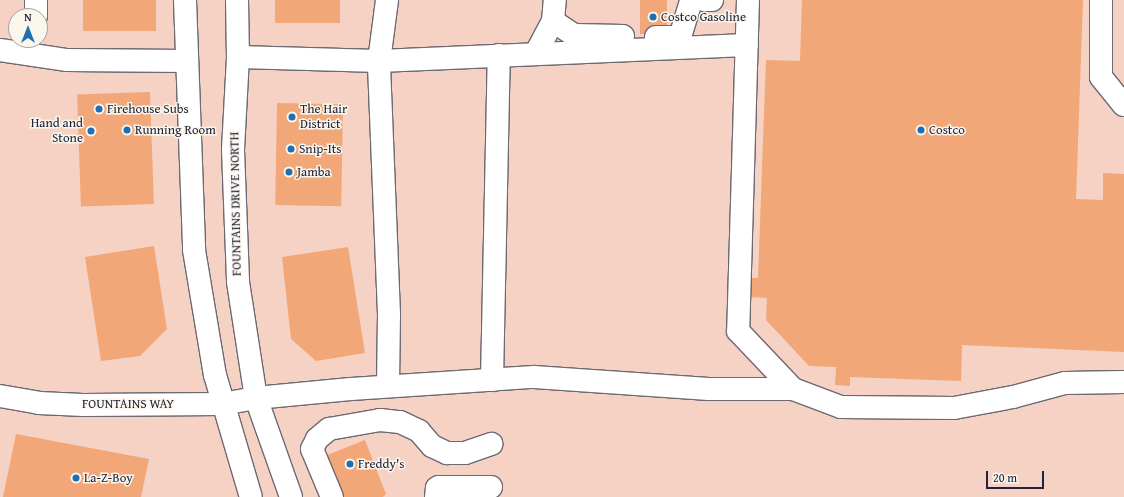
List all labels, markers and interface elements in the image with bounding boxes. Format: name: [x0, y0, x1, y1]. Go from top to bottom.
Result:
north arrow: [8, 8, 48, 48]
text: N: [24, 9, 32, 25]
place label: Costco Gasoline: [661, 9, 746, 25]
marker: Costco Gasoline: [648, 12, 658, 22]
place label: Firehouse Subs: [107, 101, 189, 117]
place label: The Hair District: [300, 102, 347, 133]
marker: Firehouse Subs: [94, 104, 104, 114]
marker: The Hair District: [287, 112, 297, 122]
place label: Hand and Stone: [31, 116, 83, 147]
place label: Running Room: [135, 122, 216, 138]
place label: Costco: [929, 122, 965, 138]
marker: Running Room: [122, 125, 132, 135]
marker: Costco: [916, 125, 926, 135]
marker: Hand and Stone: [86, 126, 96, 136]
street label: FOUNTAINS DRIVE NORTH: [227, 132, 245, 276]
place label: Snip-Its: [299, 141, 342, 157]
marker: Snip-Its: [286, 144, 296, 154]
place label: Jamba: [297, 164, 331, 180]
marker: Jamba: [284, 167, 294, 177]
street label: FOUNTAINS WAY: [82, 396, 174, 412]
place label: Freddy's: [358, 456, 404, 472]
marker: Freddy's: [345, 459, 355, 469]
scale bar: [988, 463, 1046, 489]
text: 20 m: [993, 469, 1017, 486]
place label: La-Z-Boy: [84, 470, 133, 486]
marker: La-Z-Boy: [71, 473, 81, 483]

